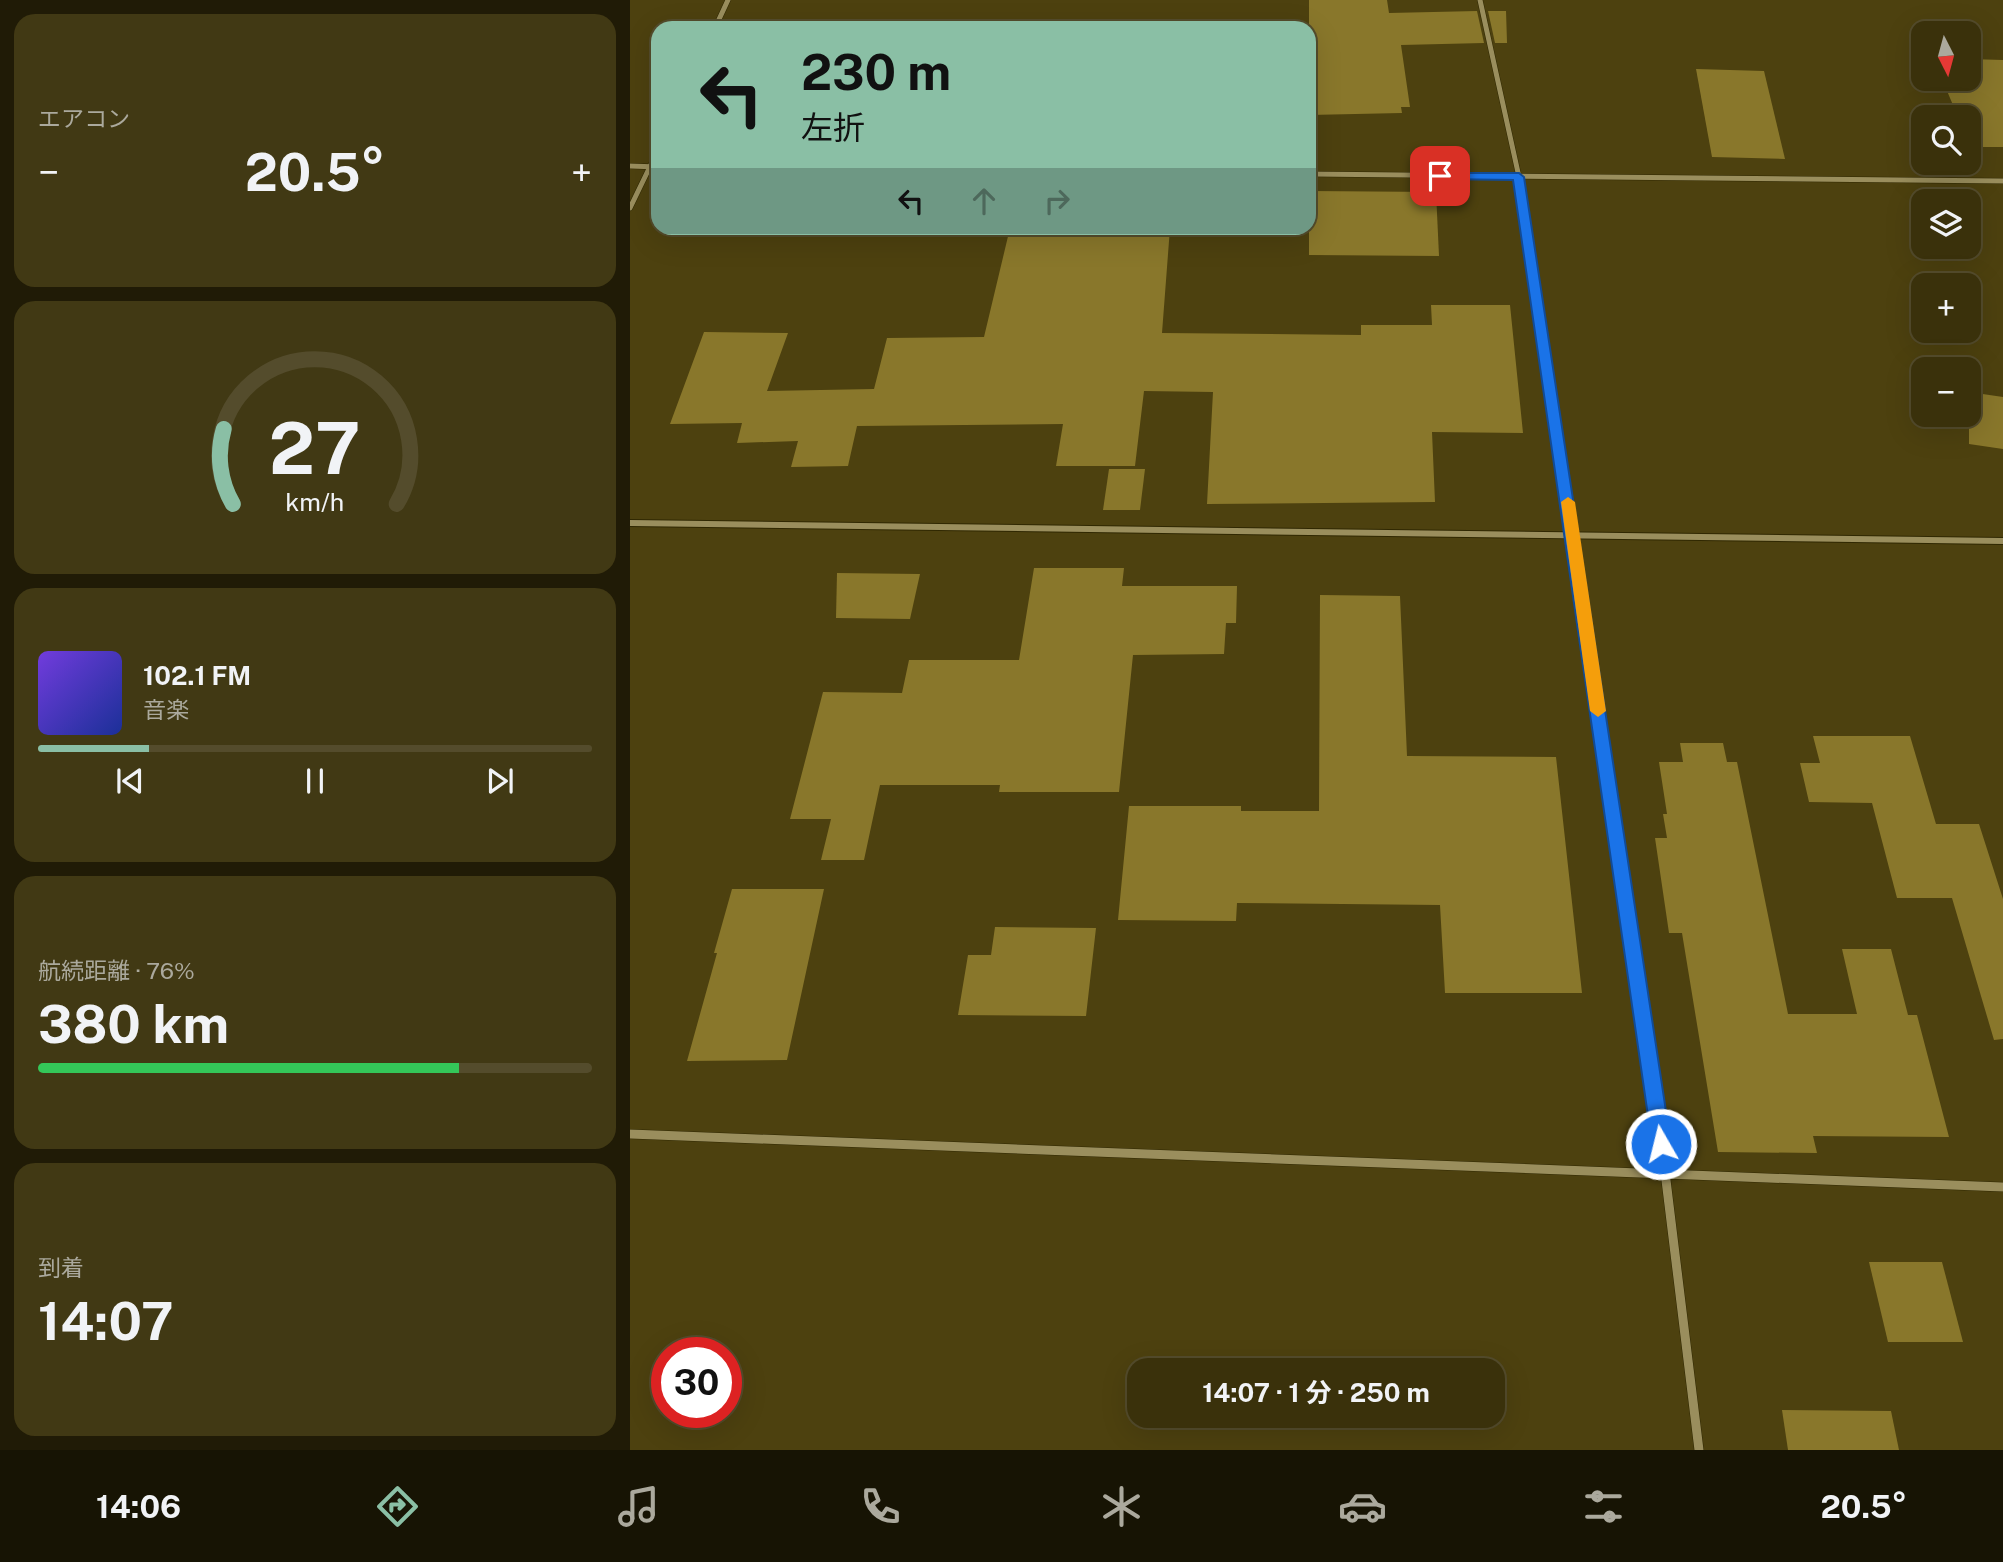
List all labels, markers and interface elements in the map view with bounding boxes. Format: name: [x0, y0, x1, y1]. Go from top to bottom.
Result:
north arrow: [1911, 21, 1981, 91]
map controls: [1911, 21, 1981, 427]
text: 230 m: [801, 43, 951, 101]
icon: left: [686, 49, 777, 140]
text: エアコン: [38, 105, 130, 132]
button: search: [1911, 105, 1981, 175]
text: 左折: [801, 109, 865, 146]
text: 20.5°: [245, 142, 385, 203]
pin: [1410, 146, 1470, 206]
text: −: [38, 150, 59, 195]
text: +: [571, 150, 592, 195]
icon: arrive: [1421, 157, 1459, 195]
icon: left: [892, 182, 930, 220]
icon: ahead: [965, 182, 1003, 220]
icon: right: [1038, 182, 1076, 220]
button: layers: [1911, 189, 1981, 259]
button: +: [1911, 273, 1981, 343]
button: −: [1911, 357, 1981, 427]
text: 27: [269, 405, 361, 490]
text: km/h: [286, 487, 344, 517]
text: 102.1 FM: [143, 660, 251, 691]
text: 音楽: [143, 696, 189, 723]
icon: previous: [111, 762, 149, 800]
icon: pause: [296, 762, 334, 800]
icon: next: [481, 762, 519, 800]
text: 航続距離 · 76%: [38, 957, 195, 984]
text: 380 km: [38, 994, 229, 1055]
position arrow: [1624, 1107, 1698, 1181]
text: 到着: [38, 1254, 84, 1281]
text: 14:07: [38, 1291, 174, 1352]
speed limit sign: 30: [651, 1337, 742, 1428]
text: 14:07 · 1 分 · 250 m: [1202, 1377, 1430, 1408]
icon: directions: [373, 1482, 422, 1531]
icon: music: [614, 1482, 663, 1531]
icon: phone: [856, 1482, 905, 1531]
icon: climate: [1097, 1482, 1146, 1531]
icon: car: [1338, 1482, 1387, 1531]
icon: filters: [1579, 1482, 1628, 1531]
text: 14:06: [96, 1488, 181, 1525]
text: 20.5°: [1821, 1488, 1907, 1525]

